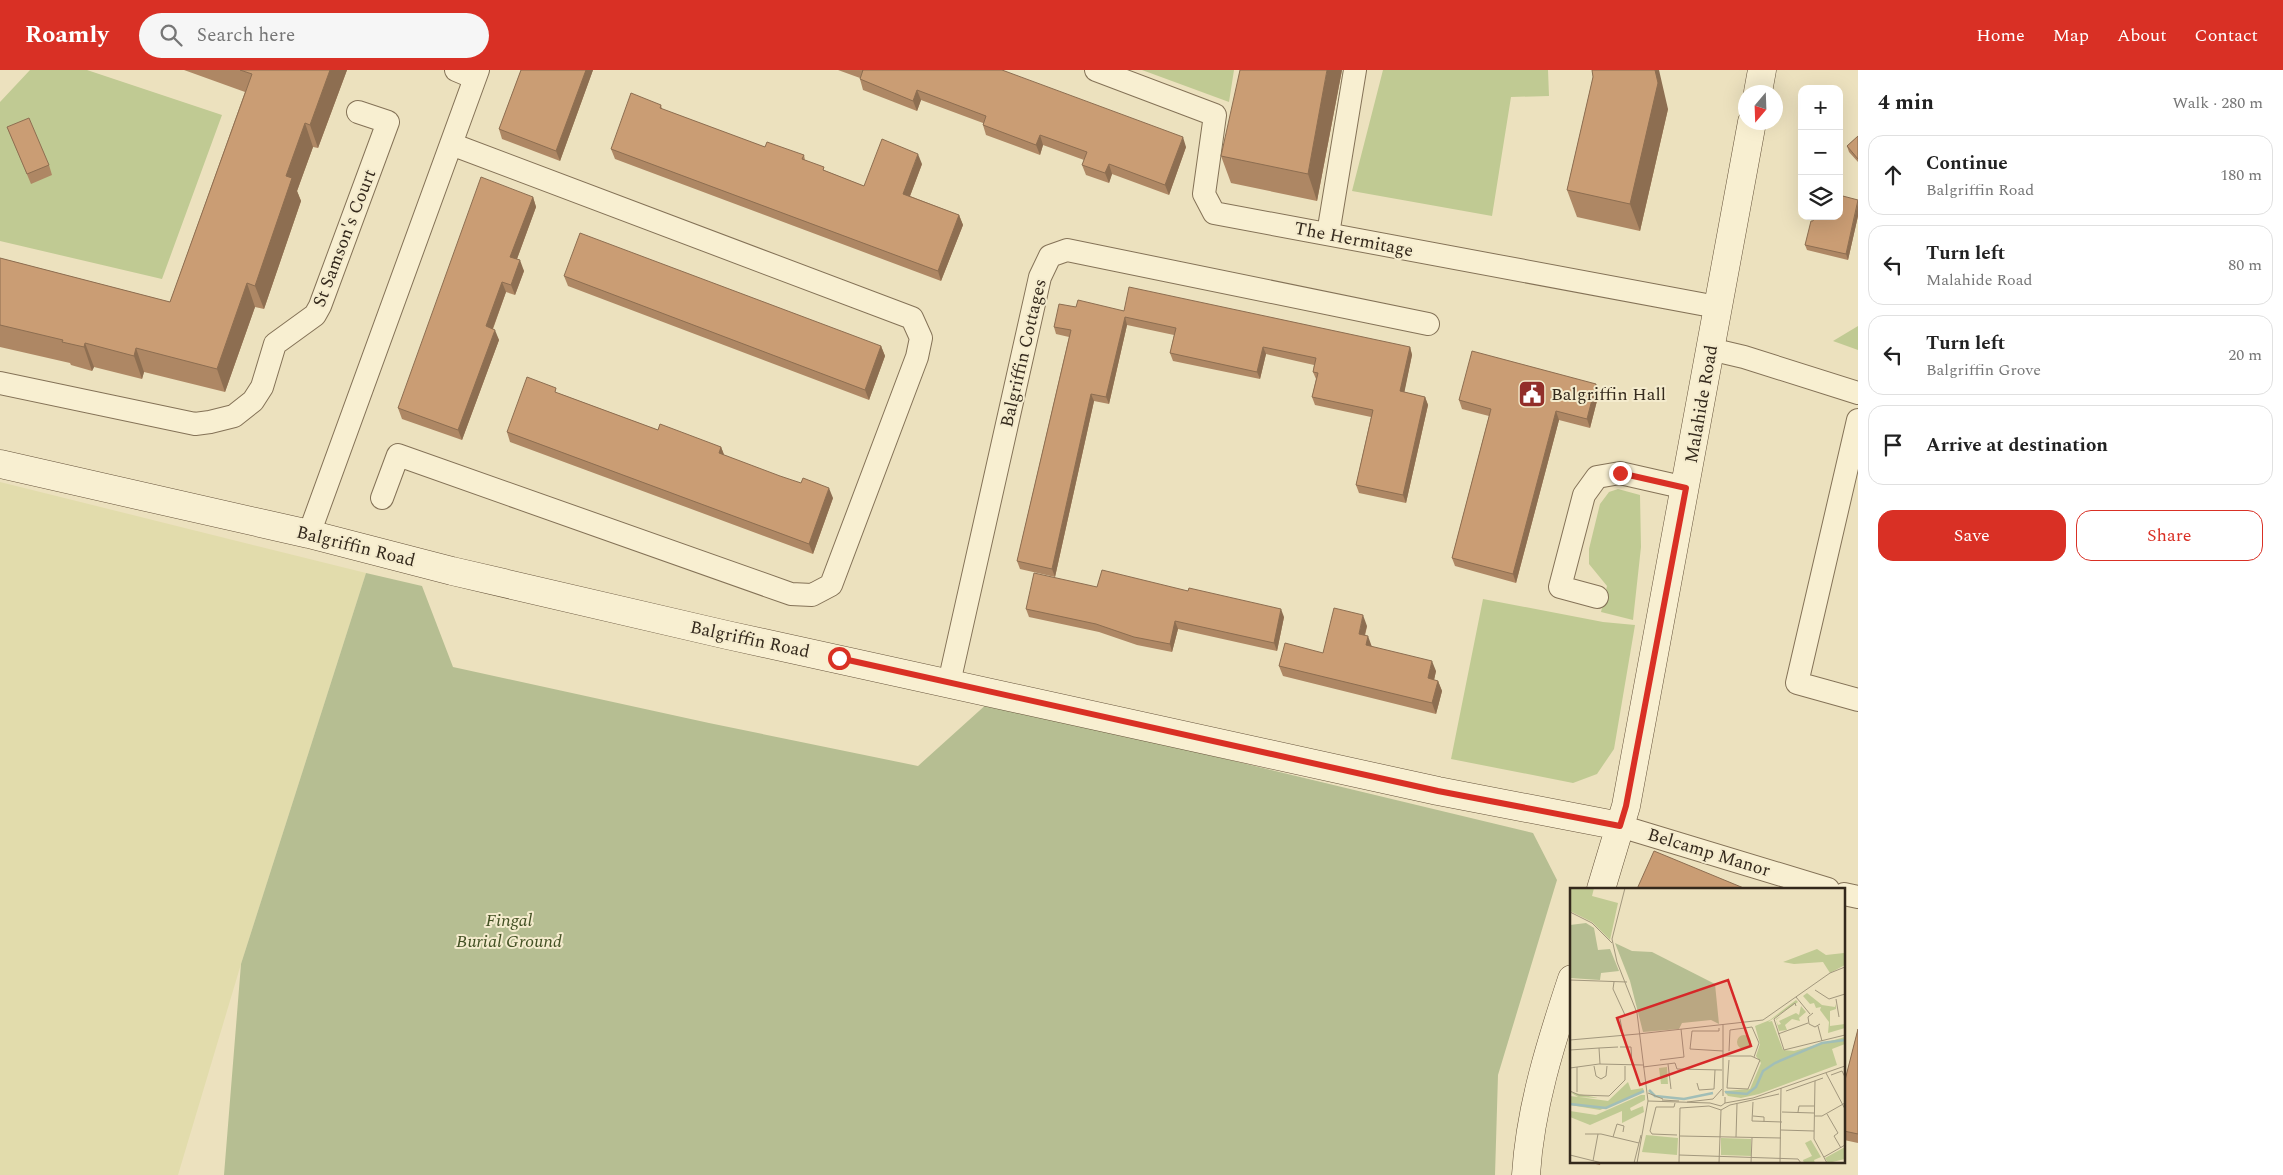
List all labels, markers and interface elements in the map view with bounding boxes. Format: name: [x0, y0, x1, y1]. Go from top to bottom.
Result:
search box: [139, 13, 489, 58]
text: Roamly: [25, 17, 109, 53]
icon: search: [157, 21, 185, 49]
text: Search here: [197, 21, 295, 50]
text: Home: [1976, 22, 2025, 49]
text: Map: [2053, 22, 2089, 49]
text: About: [2117, 22, 2167, 49]
text: Contact: [2195, 22, 2258, 49]
north arrow: [1738, 85, 1783, 130]
map controls: [1798, 85, 1843, 220]
button: +: [1798, 85, 1843, 130]
text: 4 min: [1878, 87, 1934, 119]
text: Walk · 280 m: [2172, 91, 2263, 115]
button: −: [1798, 130, 1843, 175]
text: Continue: [1926, 149, 2008, 178]
icon: ahead: [1879, 161, 1907, 189]
text: 180 m: [2220, 163, 2262, 187]
street label: St Samson's Court: [306, 165, 383, 311]
button: layers: [1798, 175, 1843, 220]
text: Balgriffin Road: [1926, 178, 2034, 202]
street label: The Hermitage: [1292, 215, 1416, 264]
text: Turn left: [1926, 239, 2005, 268]
icon: left: [1879, 251, 1907, 279]
text: 80 m: [2228, 253, 2262, 277]
text: Malahide Road: [1926, 268, 2033, 292]
street label: Balgriffin Cottages: [993, 276, 1054, 430]
text: Turn left: [1926, 329, 2005, 358]
icon: left: [1879, 341, 1907, 369]
street label: Malahide Road: [1678, 343, 1725, 465]
text: 20 m: [2228, 343, 2262, 367]
text: Balgriffin Grove: [1926, 358, 2041, 382]
public building icon: Balgriffin Hall: [1517, 379, 1547, 409]
place label: Balgriffin Hall: [1551, 381, 1666, 408]
icon: arrive: [1879, 431, 1907, 459]
text: Arrive at destination: [1926, 431, 2108, 460]
route end: [1609, 462, 1632, 485]
button: Save: [1878, 510, 2066, 561]
button: Share: [2076, 510, 2263, 561]
street label: Balgriffin Road: [294, 519, 418, 574]
street label: Balgriffin Road: [688, 614, 812, 665]
route start: [828, 647, 851, 670]
street label: Belcamp Manor: [1644, 821, 1774, 884]
inset map: [1570, 888, 1846, 1162]
park label: Fingal Burial Ground: [456, 907, 562, 955]

